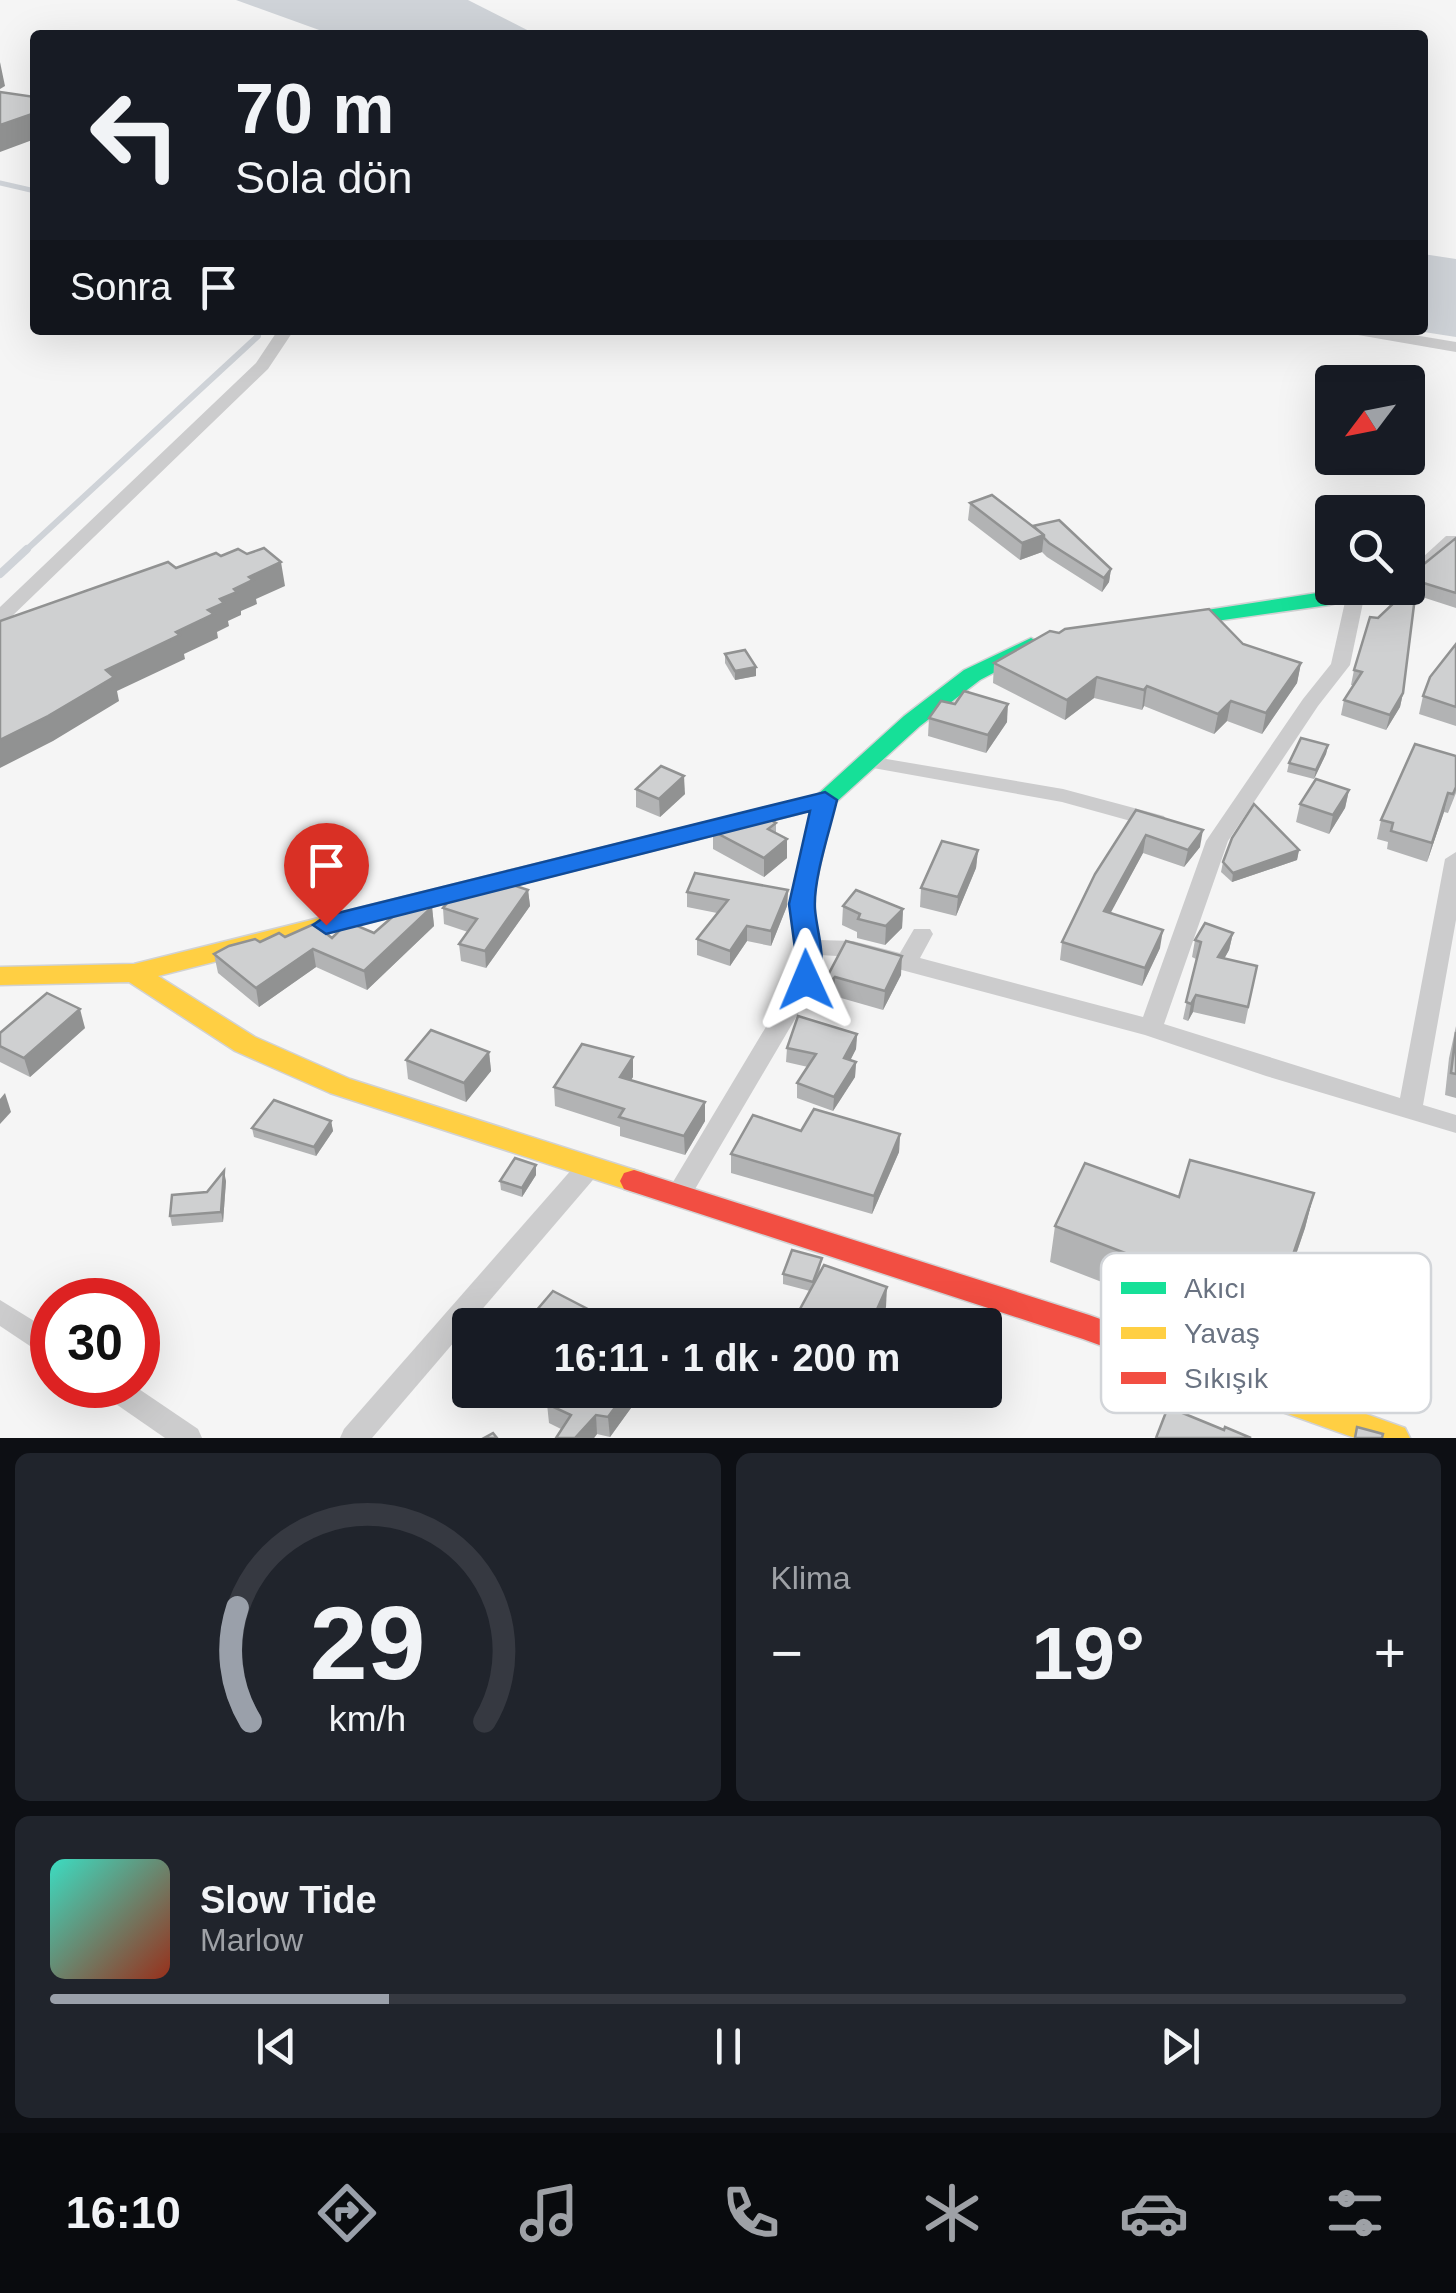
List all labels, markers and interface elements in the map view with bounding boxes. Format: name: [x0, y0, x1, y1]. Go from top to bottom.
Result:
icon: left: [70, 70, 200, 200]
text: 70 m: [235, 70, 395, 148]
text: Sola dön: [235, 152, 413, 203]
icon: arrive: [191, 260, 246, 315]
text: Sonra: [70, 266, 171, 308]
north arrow: [1315, 365, 1425, 475]
map controls: [1315, 365, 1425, 605]
button: search: [1315, 495, 1425, 605]
pin: [284, 823, 369, 926]
icon: arrive: [299, 838, 354, 893]
position arrow: [754, 928, 858, 1032]
legend: [1101, 1253, 1431, 1413]
text: Akıcı: [1184, 1273, 1246, 1304]
speed limit sign: 30: [30, 1278, 160, 1408]
text: Yavaş: [1184, 1318, 1260, 1349]
text: 16:11 · 1 dk · 200 m: [554, 1337, 900, 1379]
text: Sıkışık: [1184, 1363, 1269, 1394]
text: Klima: [771, 1560, 851, 1596]
text: 29: [310, 1585, 426, 1701]
text: 19°: [1032, 1611, 1145, 1695]
text: −: [771, 1622, 803, 1684]
text: +: [1374, 1622, 1406, 1684]
text: km/h: [329, 1699, 406, 1739]
text: Slow Tide: [200, 1879, 377, 1921]
text: Marlow: [200, 1922, 303, 1958]
icon: previous: [249, 2019, 304, 2074]
icon: pause: [701, 2019, 756, 2074]
icon: next: [1153, 2019, 1208, 2074]
icon: directions: [312, 2178, 382, 2248]
icon: music: [514, 2178, 584, 2248]
icon: phone: [716, 2178, 786, 2248]
icon: climate: [917, 2178, 987, 2248]
icon: car: [1119, 2178, 1189, 2248]
icon: filters: [1320, 2178, 1390, 2248]
text: 16:10: [66, 2187, 181, 2238]

